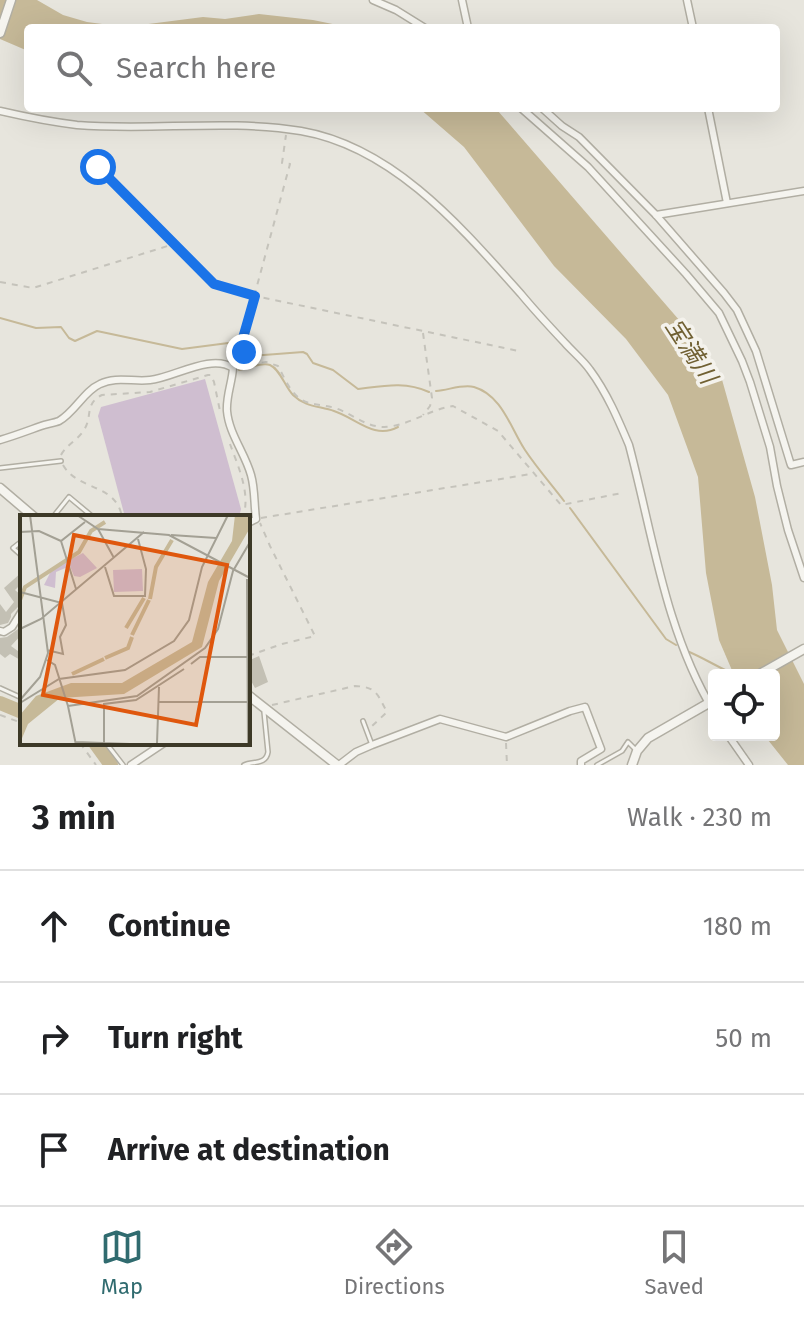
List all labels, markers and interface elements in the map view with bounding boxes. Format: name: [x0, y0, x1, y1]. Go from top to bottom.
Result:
search box: [24, 24, 780, 112]
icon: search: [52, 46, 96, 90]
text: Search here: [116, 50, 276, 86]
route start: [80, 149, 116, 185]
water label: 宝満川: [660, 313, 724, 391]
route end: [226, 334, 262, 370]
inset map: [20, 515, 250, 745]
map controls: [708, 669, 780, 741]
button: locate: [708, 669, 780, 741]
text: 3 min: [32, 797, 116, 838]
text: Walk · 230 m: [627, 802, 772, 833]
icon: ahead: [32, 904, 76, 948]
text: Continue: [108, 908, 231, 944]
text: 180 m: [703, 911, 772, 942]
icon: right: [32, 1016, 76, 1060]
text: Turn right: [108, 1020, 243, 1056]
text: 50 m: [715, 1023, 772, 1054]
icon: arrive: [32, 1128, 76, 1172]
text: Arrive at destination: [108, 1132, 390, 1168]
tab: Map: [100, 1225, 144, 1300]
tab: Directions: [344, 1225, 445, 1300]
tab: Saved: [645, 1225, 704, 1300]

